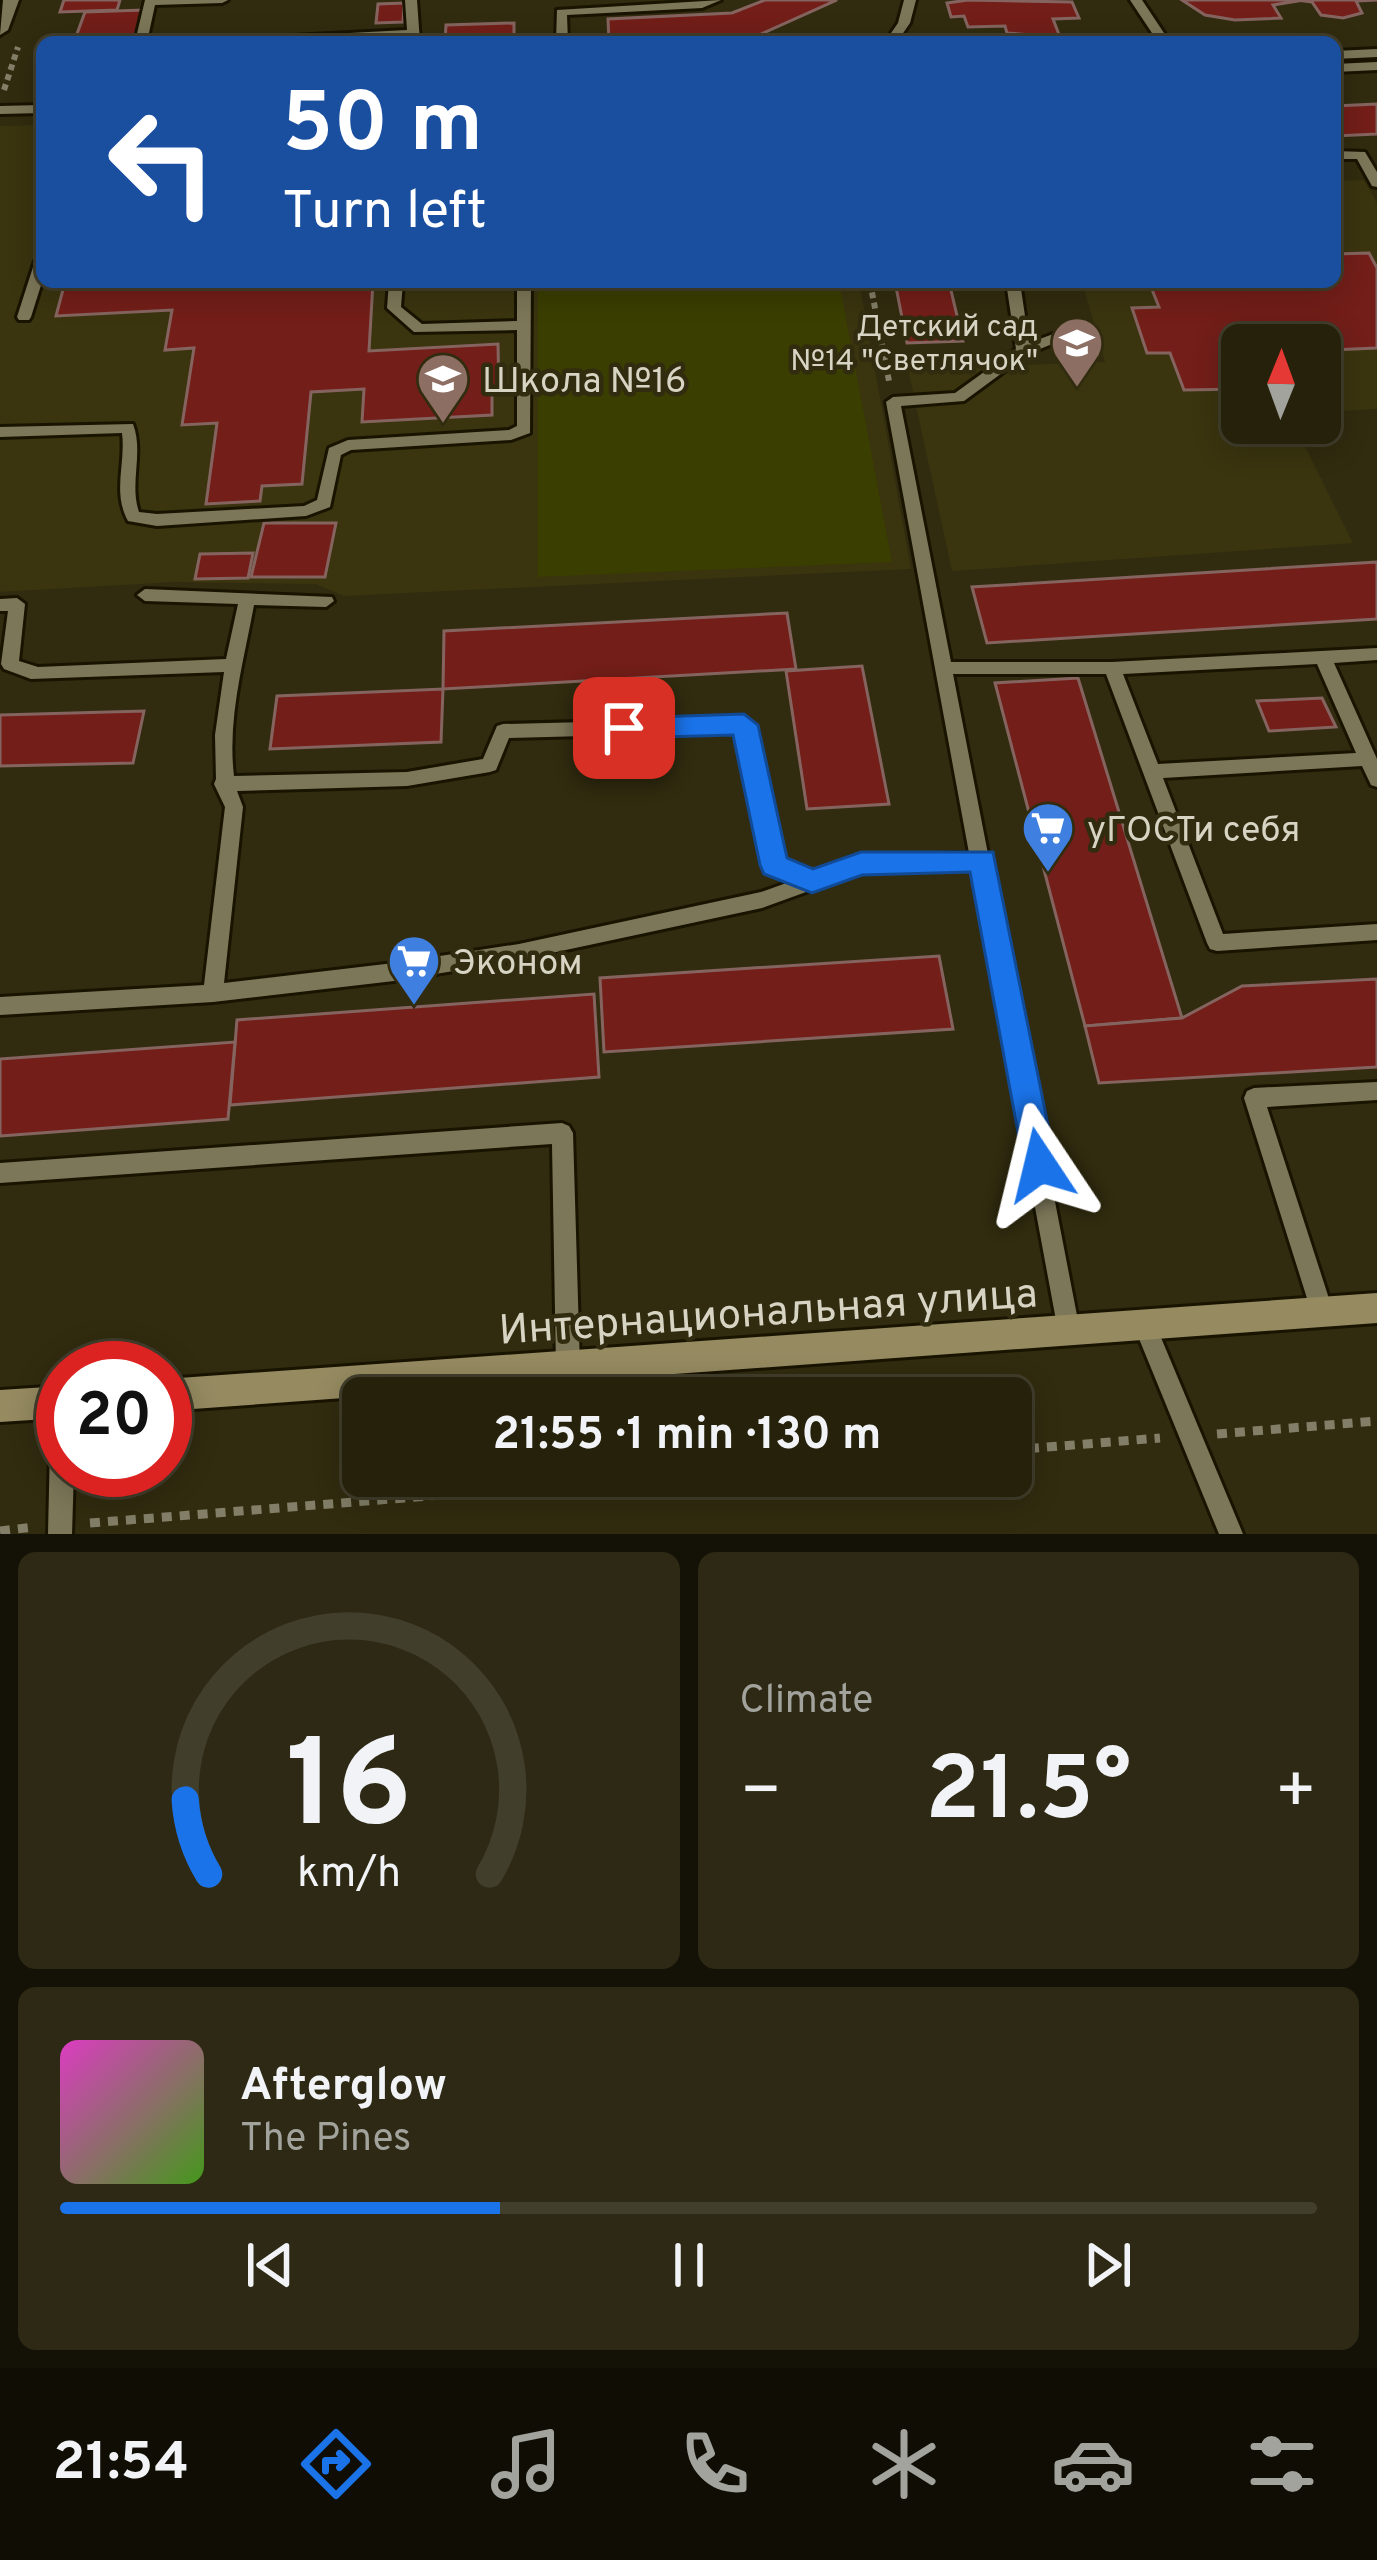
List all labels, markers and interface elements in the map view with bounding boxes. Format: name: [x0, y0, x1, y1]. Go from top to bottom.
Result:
text: 50 m: [282, 75, 483, 181]
icon: left: [84, 84, 240, 240]
text: Turn left: [282, 179, 487, 248]
place label: Детский сад №14 "Светлячок": [790, 310, 1038, 381]
school or university icon: Детский сад №14 "Светлячок": [1049, 315, 1105, 389]
north arrow: [1221, 324, 1341, 444]
map controls: [1221, 324, 1341, 444]
school or university icon: Школа №16: [415, 351, 471, 425]
place label: Школа №16: [482, 360, 687, 406]
pin: [573, 677, 675, 779]
icon: arrive: [591, 695, 657, 761]
supermarket icon: уГОСТи себя: [1020, 800, 1076, 874]
place label: уГОСТи себя: [1087, 809, 1300, 855]
supermarket icon: Эконом: [386, 933, 442, 1007]
place label: Эконом: [453, 942, 583, 988]
position arrow: [977, 1102, 1103, 1228]
street label: Интернациональная улица: [497, 1269, 1040, 1360]
speed limit sign: 20: [36, 1341, 192, 1497]
text: 21:55 · 1 min · 130 m: [492, 1408, 882, 1465]
text: Climate: [740, 1678, 873, 1727]
text: 16: [285, 1713, 412, 1871]
text: 21.5°: [925, 1738, 1131, 1851]
text: −: [740, 1753, 782, 1836]
text: +: [1274, 1753, 1317, 1836]
text: km/h: [297, 1847, 401, 1901]
text: Afterglow: [240, 2059, 447, 2116]
text: The Pines: [240, 2116, 411, 2165]
icon: previous: [237, 2232, 303, 2298]
icon: pause: [656, 2232, 722, 2298]
icon: next: [1075, 2232, 1141, 2298]
icon: directions: [294, 2422, 378, 2506]
icon: music: [484, 2422, 568, 2506]
icon: phone: [673, 2422, 757, 2506]
icon: climate: [862, 2422, 946, 2506]
icon: car: [1051, 2422, 1135, 2506]
icon: filters: [1240, 2422, 1324, 2506]
text: 21:54: [53, 2430, 189, 2499]

